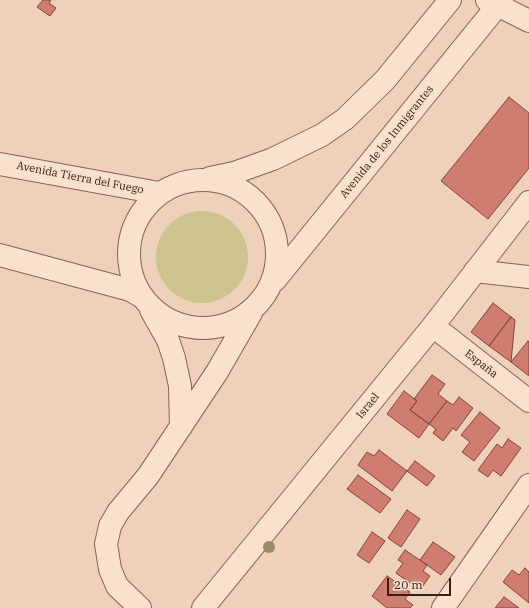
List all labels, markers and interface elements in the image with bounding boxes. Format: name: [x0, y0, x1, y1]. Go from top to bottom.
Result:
street label: Avenida de los Inmigrantes: [337, 83, 437, 201]
street label: Avenida Tierra del Fuego: [15, 159, 145, 197]
street label: España: [462, 347, 500, 381]
street label: Israel: [354, 390, 382, 422]
scale bar: [389, 570, 453, 596]
text: 20 m: [394, 577, 423, 592]

